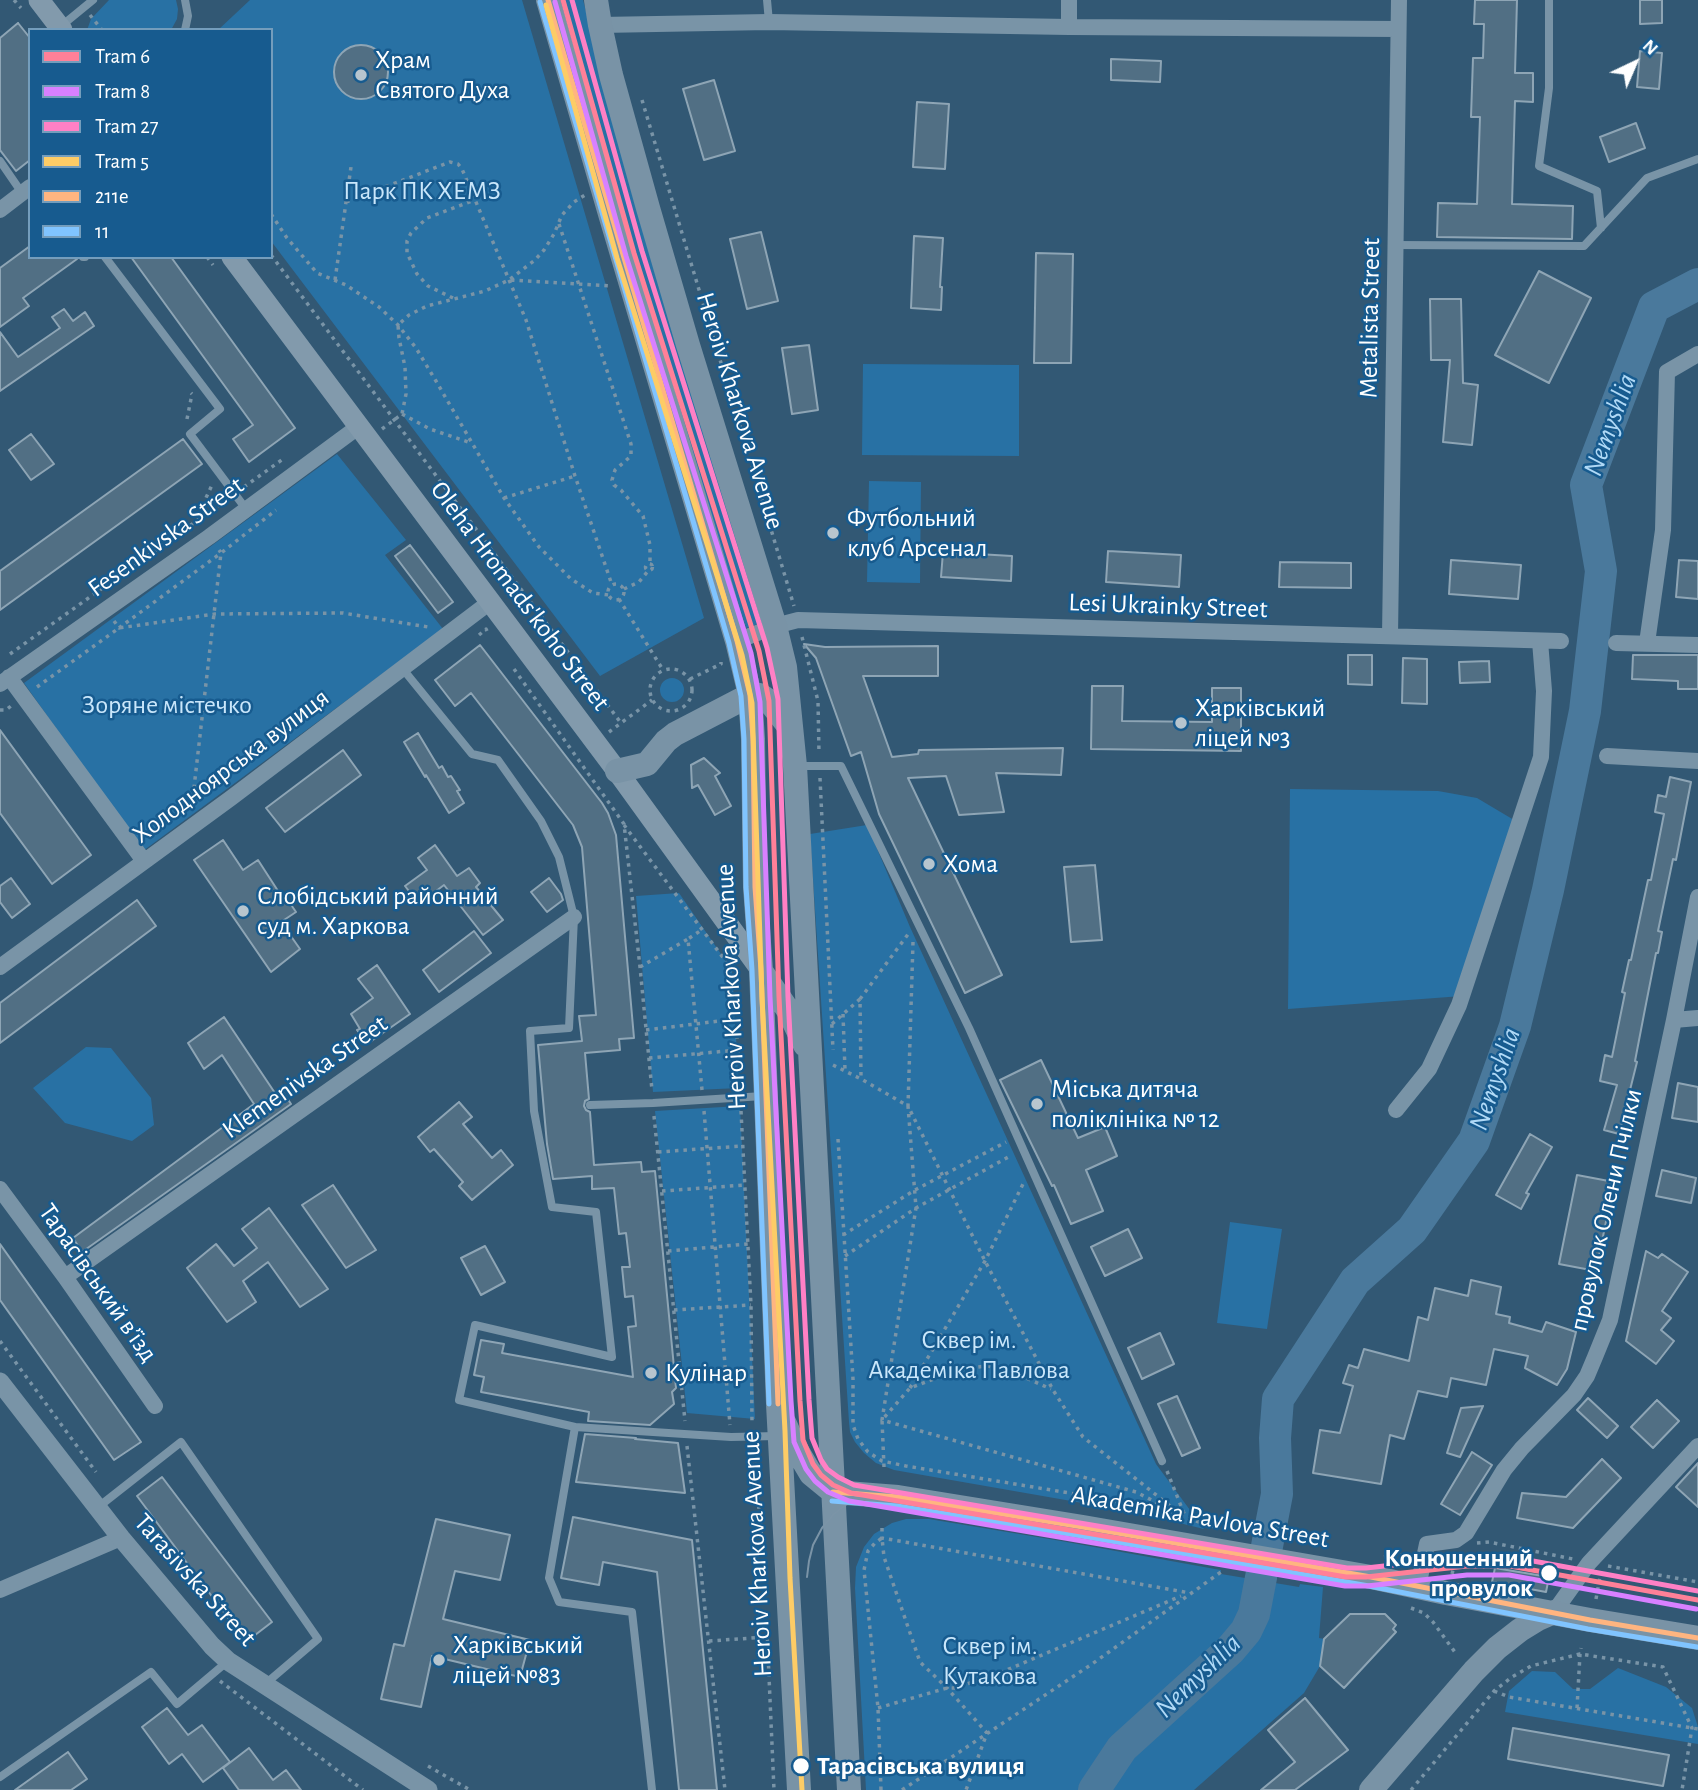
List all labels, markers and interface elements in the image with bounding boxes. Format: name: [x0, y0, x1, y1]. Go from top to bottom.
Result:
legend: [28, 28, 273, 259]
north arrow: [1600, 28, 1670, 98]
text: N: [1639, 36, 1661, 59]
place label: Храм Святого Духа: [375, 44, 510, 106]
text: Tram 6: [95, 46, 150, 67]
marker: Храм Святого Духа: [353, 67, 369, 83]
text: Tram 8: [95, 81, 150, 102]
text: Tram 27: [95, 116, 159, 137]
text: Tram 5: [95, 151, 149, 172]
park label: Парк ПК ХЕМЗ: [343, 175, 501, 207]
text: 211е: [95, 186, 129, 207]
text: 11: [95, 221, 109, 242]
street label: Metalista Street: [1353, 238, 1387, 398]
street label: Heroiv Kharkova Avenue: [689, 289, 791, 533]
water label: Nemyshlia: [1576, 369, 1644, 481]
street label: Fesenkivska Street: [82, 470, 250, 604]
street label: Oleha Hromadsʹkoho Street: [423, 475, 617, 717]
place label: Футбольний клуб Арсенал: [847, 502, 987, 564]
marker: Футбольний клуб Арсенал: [825, 525, 841, 541]
street label: Lesi Ukrainky Street: [1068, 587, 1268, 625]
street label: Холодноярська вулиця: [126, 682, 336, 850]
park label: Зоряне містечко: [82, 689, 252, 721]
place label: Харківський ліцей №3: [1195, 692, 1325, 754]
marker: Харківський ліцей №3: [1173, 715, 1189, 731]
place label: Хома: [943, 848, 998, 880]
marker: Хома: [921, 856, 937, 872]
street label: Heroiv Kharkova Avenue: [709, 863, 753, 1111]
place label: Слобідський районний суд м. Харкова: [257, 880, 499, 942]
marker: Слобідський районний суд м. Харкова: [235, 903, 251, 919]
street label: Klemenivska Street: [216, 1008, 394, 1146]
water label: Nemyshlia: [1462, 1023, 1528, 1135]
place label: Міська дитяча поліклініка № 12: [1051, 1073, 1220, 1134]
street label: провулок Олени Пчілки: [1563, 1086, 1649, 1334]
marker: Міська дитяча поліклініка № 12: [1029, 1096, 1045, 1112]
street label: Тарасівський в’їзд: [32, 1198, 164, 1368]
park label: Сквер ім. Академіка Павлова: [868, 1324, 1070, 1386]
place label: Кулінар: [665, 1357, 747, 1389]
marker: Кулінар: [643, 1365, 659, 1381]
street label: Heroiv Kharkova Avenue: [735, 1430, 779, 1678]
street label: Akademika Pavlova Street: [1069, 1479, 1331, 1555]
street label: Tarasivska Street: [127, 1507, 263, 1653]
place label: Конюшенний провулок: [1384, 1542, 1533, 1604]
marker: Конюшенний провулок: [1539, 1563, 1559, 1583]
water label: Nemyshlia: [1148, 1627, 1248, 1725]
place label: Харківський ліцей №83: [453, 1629, 583, 1690]
park label: Сквер ім. Кутакова: [942, 1630, 1038, 1692]
marker: Харківський ліцей №83: [431, 1652, 447, 1668]
place label: Тарасівська вулиця: [817, 1750, 1025, 1782]
marker: Тарасівська вулиця: [791, 1756, 811, 1776]

